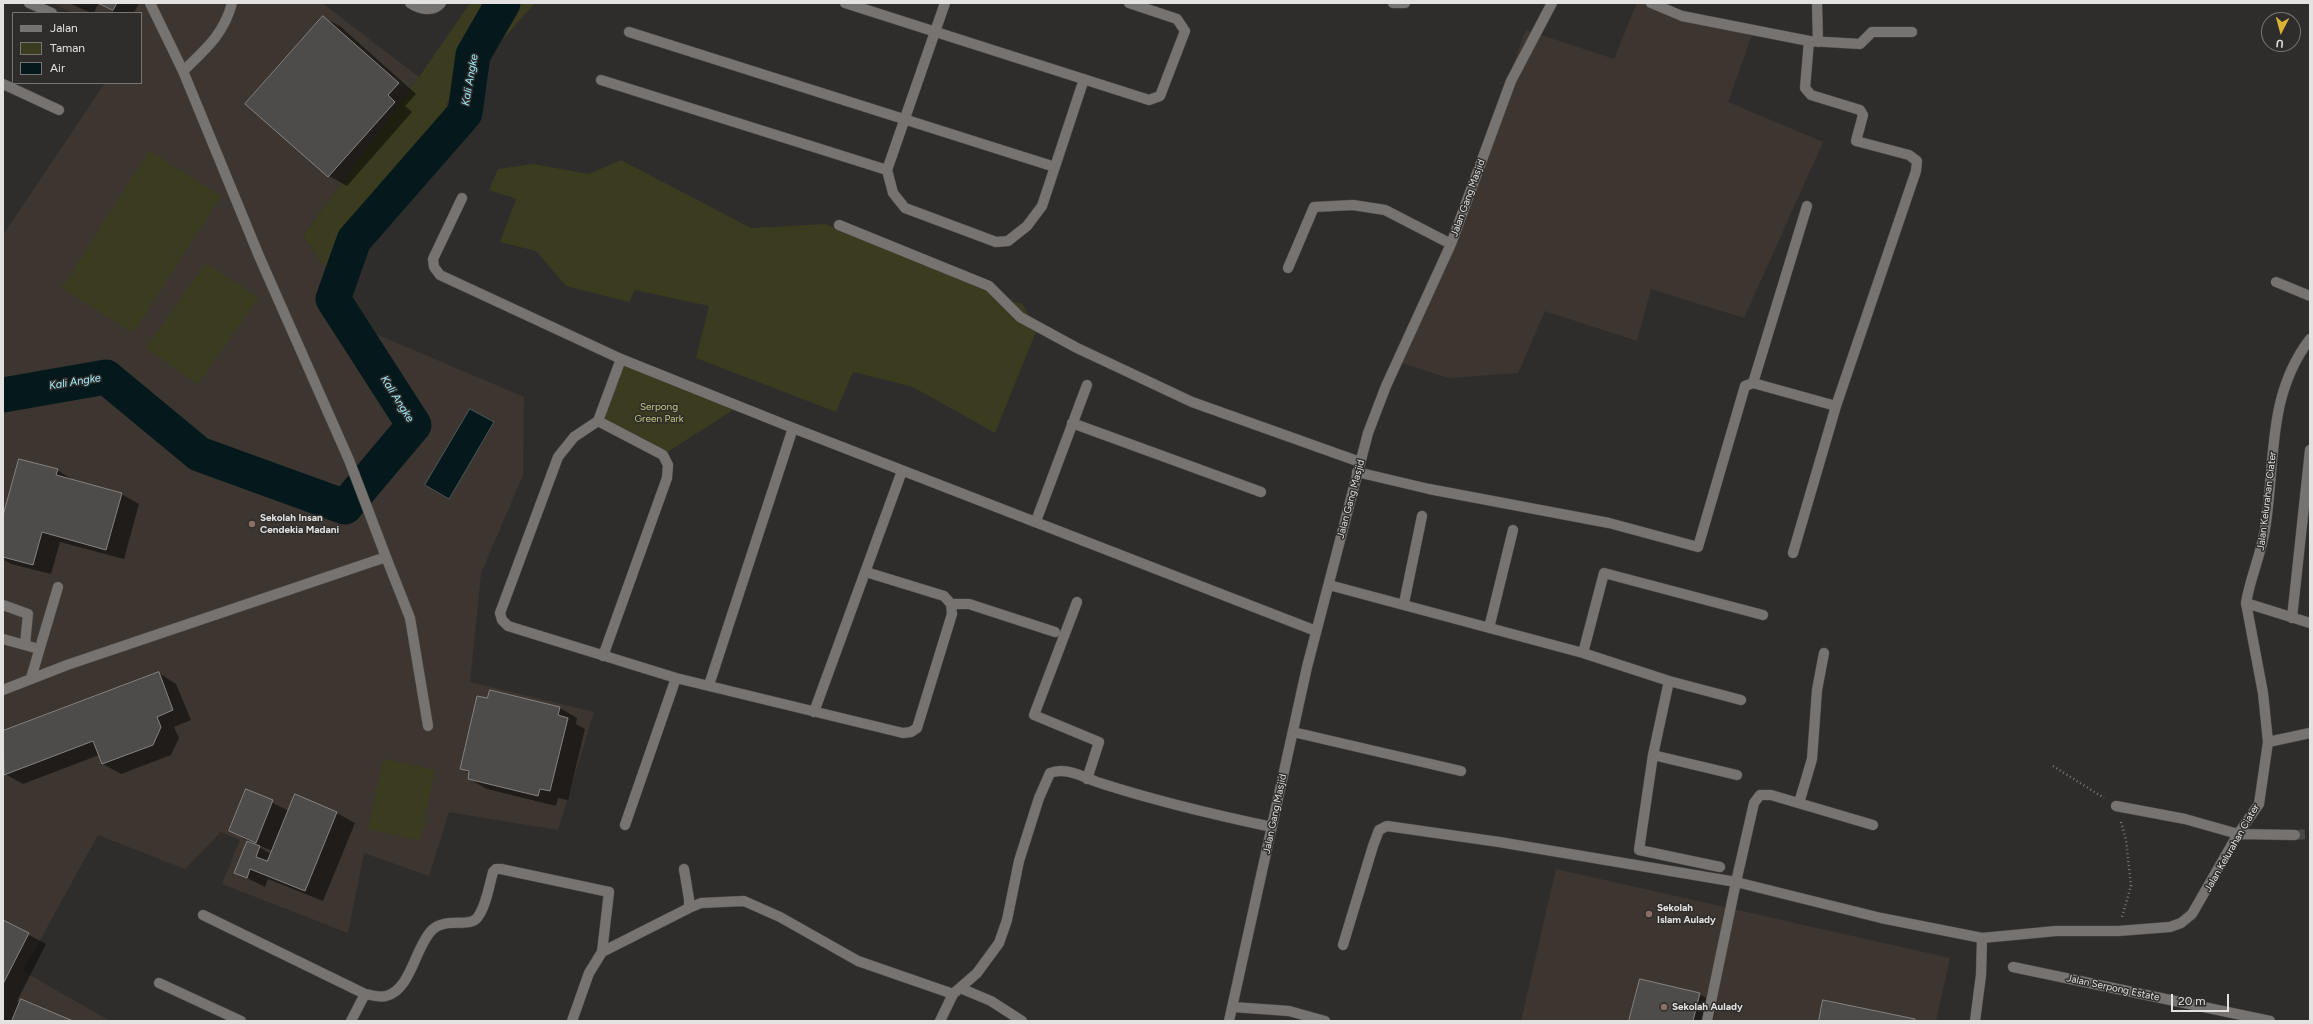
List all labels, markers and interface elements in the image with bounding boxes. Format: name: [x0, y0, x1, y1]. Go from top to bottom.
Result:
legend: [12, 12, 142, 84]
north arrow: [2261, 12, 2301, 52]
text: Jalan: [50, 21, 78, 35]
text: U: [2275, 37, 2284, 50]
text: Taman: [50, 41, 85, 55]
water label: Kali Angke: [459, 53, 481, 107]
text: Air: [50, 61, 65, 75]
street label: Jalan Gang Masjid: [1448, 158, 1488, 238]
water label: Kali Angke: [48, 371, 102, 393]
water label: Kali Angke: [378, 373, 416, 425]
park label: Serpong Green Park: [635, 401, 683, 424]
street label: Jalan Kelurahan Ciater: [2255, 451, 2279, 551]
street label: Jalan Gang Masjid: [1335, 458, 1367, 540]
place label: Sekolah Insan Cendekia Madani: [260, 512, 339, 536]
marker: Sekolah Insan Cendekia Madani: [247, 519, 257, 529]
street label: Jalan Gang Masjid: [1261, 773, 1289, 855]
street label: Jalan Kelurahan Ciater: [2202, 802, 2262, 894]
place label: Sekolah Islam Aulady: [1657, 902, 1716, 926]
marker: Sekolah Islam Aulady: [1644, 909, 1654, 919]
street label: Jalan Serpong Estate: [2065, 972, 2161, 1004]
scale bar: [2173, 986, 2231, 1012]
text: 20 m: [2178, 994, 2206, 1008]
place label: Sekolah Aulady: [1672, 1001, 1743, 1013]
marker: Sekolah Aulady: [1659, 1002, 1669, 1012]

